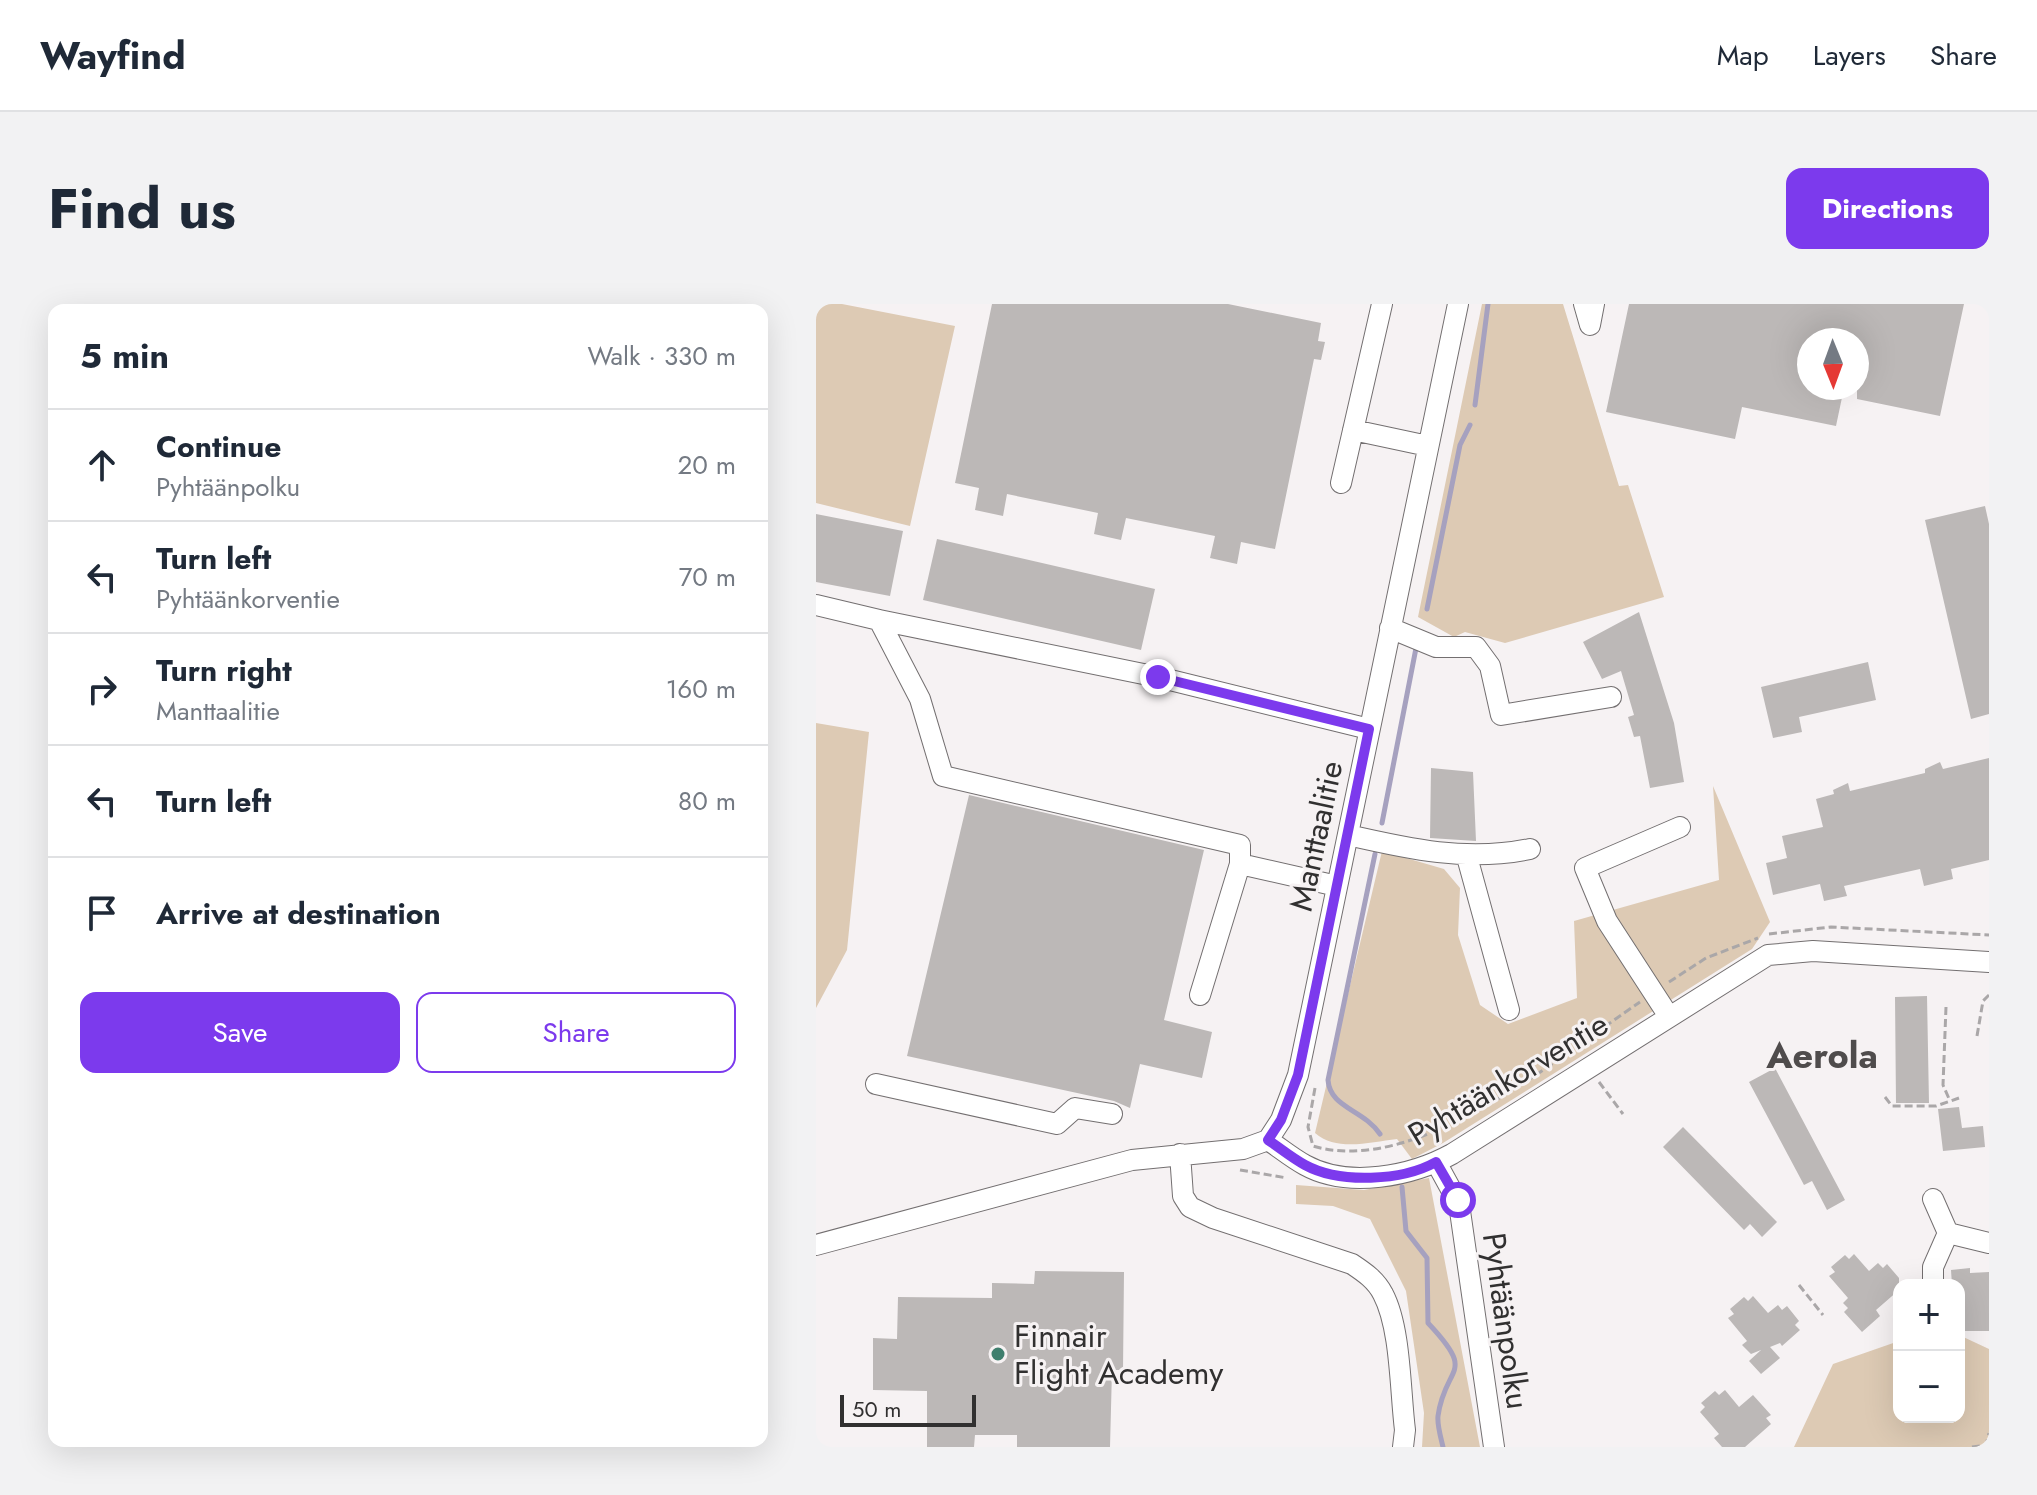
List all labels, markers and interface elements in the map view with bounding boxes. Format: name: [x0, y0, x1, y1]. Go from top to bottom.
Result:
text: Wayfind: [40, 28, 186, 83]
text: Map: [1717, 35, 1769, 76]
text: Layers: [1813, 35, 1886, 76]
text: Share: [1930, 35, 1997, 76]
text: Find us: [48, 168, 236, 249]
button: Directions: [1786, 168, 1989, 249]
north arrow: [1797, 328, 1869, 400]
text: 5 min: [80, 332, 169, 381]
text: Walk · 330 m: [587, 337, 736, 375]
text: Continue: [156, 425, 282, 468]
icon: ahead: [80, 443, 124, 487]
text: 20 m: [678, 446, 736, 484]
text: Pyhtäänpolku: [156, 468, 300, 506]
text: Turn left: [156, 537, 271, 580]
icon: left: [80, 555, 124, 599]
text: 70 m: [679, 558, 736, 596]
text: Pyhtäänkorventie: [156, 580, 340, 618]
text: Turn right: [156, 649, 292, 692]
route end: [1140, 659, 1176, 695]
icon: right: [80, 667, 124, 711]
text: 160 m: [666, 670, 736, 708]
text: Manttaalitie: [156, 692, 280, 730]
street label: Manttaalitie: [1278, 757, 1354, 915]
icon: left: [80, 779, 124, 823]
text: Turn left: [156, 780, 271, 823]
text: 80 m: [678, 782, 736, 820]
icon: arrive: [80, 891, 124, 935]
text: Arrive at destination: [156, 892, 441, 935]
button: Save: [80, 992, 400, 1073]
button: Share: [416, 992, 736, 1073]
street label: Pyhtäänkorventie: [1399, 1001, 1617, 1157]
district label: Aerola: [1765, 1029, 1878, 1081]
route start: [1440, 1182, 1476, 1218]
street label: Pyhtäänpolku: [1471, 1230, 1541, 1412]
map controls: [1893, 1279, 1965, 1423]
button: +: [1893, 1279, 1965, 1351]
place label: Finnair Flight Academy: [1014, 1313, 1224, 1396]
marker: Finnair Flight Academy: [989, 1345, 1007, 1363]
button: −: [1893, 1351, 1965, 1423]
scale bar: [840, 1391, 976, 1427]
text: 50 m: [852, 1393, 901, 1425]

